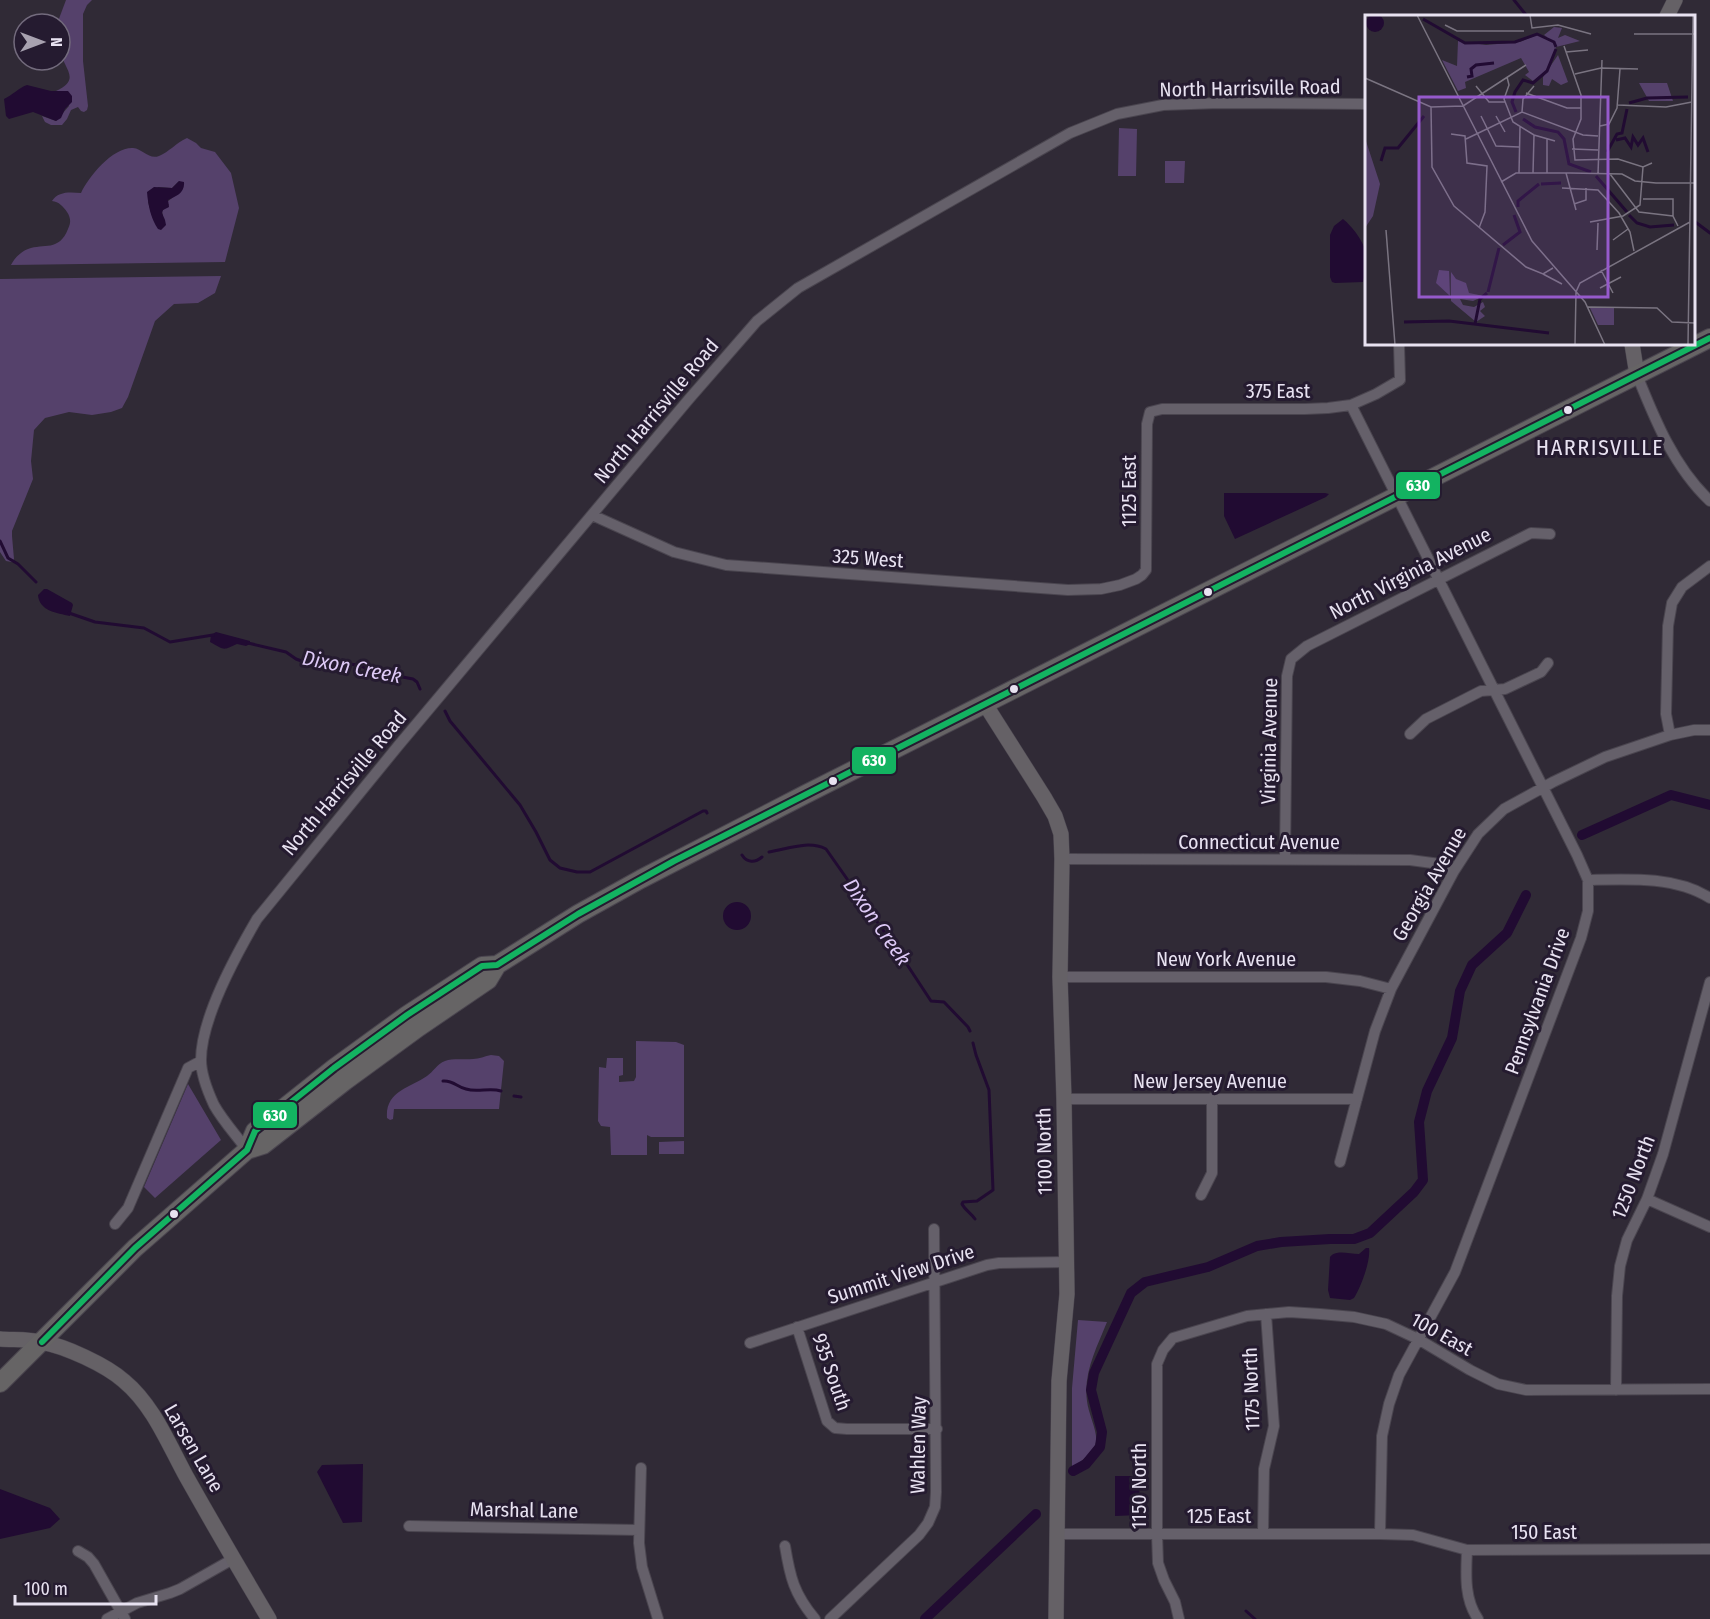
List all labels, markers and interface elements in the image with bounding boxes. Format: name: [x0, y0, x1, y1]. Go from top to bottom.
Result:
north arrow: [12, 12, 72, 72]
inset map: [1365, 15, 1695, 345]
text: N: [47, 37, 66, 47]
street label: North Harrisville Road: [1159, 74, 1341, 102]
street label: North Harrisville Road: [589, 334, 723, 488]
street label: 375 East: [1246, 379, 1311, 403]
unlabelled marker: [1562, 404, 1574, 416]
district label: HARRISVILLE: [1536, 434, 1664, 461]
street label: 1125 East: [1117, 455, 1141, 527]
line badge: 630: [1395, 471, 1441, 500]
text: 630: [1406, 476, 1431, 495]
street label: North Virginia Avenue: [1325, 522, 1495, 624]
street label: 325 West: [832, 544, 905, 572]
unlabelled marker: [1202, 586, 1214, 598]
water label: Dixon Creek: [300, 645, 404, 689]
street label: Virginia Avenue: [1256, 678, 1282, 804]
unlabelled marker: [1008, 683, 1020, 695]
street label: North Harrisville Road: [277, 706, 411, 860]
line badge: 630: [851, 746, 897, 775]
text: 630: [862, 751, 887, 770]
unlabelled marker: [827, 775, 839, 787]
street label: Georgia Avenue: [1387, 823, 1471, 945]
street label: Connecticut Avenue: [1178, 830, 1340, 854]
water label: Dixon Creek: [838, 873, 916, 971]
street label: Pennsylvania Drive: [1499, 925, 1575, 1077]
street label: New York Avenue: [1156, 947, 1296, 971]
street label: New Jersey Avenue: [1133, 1069, 1287, 1093]
line badge: 630: [252, 1101, 298, 1129]
text: 630: [263, 1106, 288, 1125]
street label: 1100 North: [1031, 1107, 1057, 1195]
street label: 1250 North: [1606, 1132, 1660, 1222]
unlabelled marker: [168, 1208, 180, 1220]
street label: Summit View Drive: [825, 1239, 977, 1309]
street label: 100 East: [1407, 1307, 1478, 1361]
street label: 935 South: [808, 1330, 856, 1414]
street label: 1175 North: [1238, 1347, 1264, 1431]
street label: Wahlen Way: [905, 1396, 931, 1494]
street label: Larsen Lane: [159, 1400, 229, 1496]
street label: 1150 North: [1127, 1443, 1151, 1529]
street label: Marshal Lane: [470, 1497, 578, 1523]
street label: 125 East: [1187, 1504, 1252, 1528]
street label: 150 East: [1511, 1520, 1577, 1544]
scale bar: [15, 1568, 156, 1606]
text: 100 m: [24, 1578, 68, 1600]

